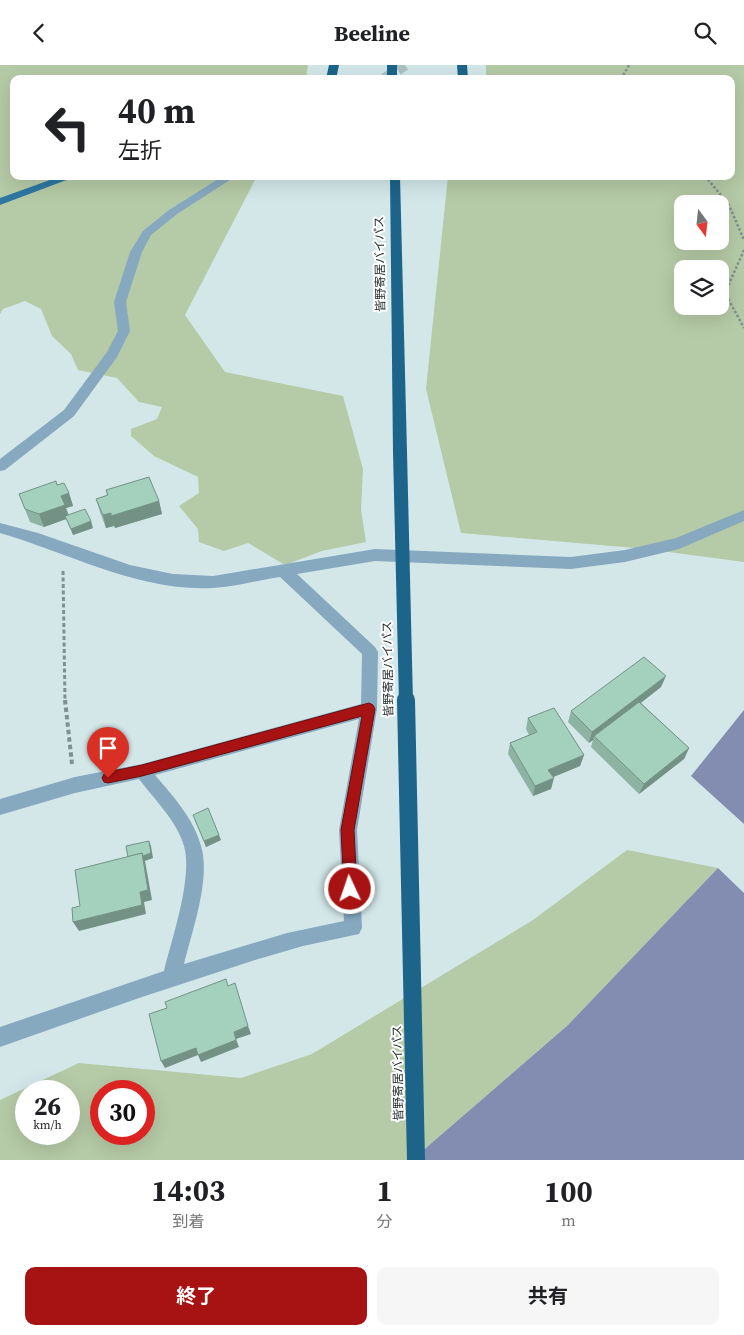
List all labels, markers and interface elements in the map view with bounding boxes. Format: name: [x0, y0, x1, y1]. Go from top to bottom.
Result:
text: Beeline: [334, 18, 410, 48]
icon: back: [25, 19, 53, 47]
icon: search: [691, 19, 719, 47]
text: 40 m: [118, 87, 195, 135]
icon: left: [35, 95, 100, 160]
text: 左折: [118, 135, 162, 165]
north arrow: [674, 195, 729, 250]
map controls: [674, 195, 729, 315]
street label: 皆野寄居バイパス: [371, 216, 389, 312]
button: layers: [674, 260, 729, 315]
street label: 皆野寄居バイパス: [379, 621, 397, 717]
pin: [87, 727, 129, 778]
icon: arrive: [94, 734, 122, 762]
position arrow: [323, 862, 375, 914]
street label: 皆野寄居バイパス: [389, 1025, 407, 1121]
speed limit sign: 30: [90, 1080, 155, 1145]
text: 26: [34, 1089, 61, 1123]
text: km/h: [33, 1117, 62, 1133]
text: 14:03: [151, 1170, 225, 1211]
text: 1: [376, 1170, 393, 1211]
text: 100: [544, 1171, 593, 1212]
text: m: [561, 1209, 576, 1231]
text: 到着: [172, 1210, 204, 1232]
text: 分: [377, 1210, 393, 1232]
button: 終了: [25, 1267, 367, 1325]
button: 共有: [377, 1267, 719, 1325]

